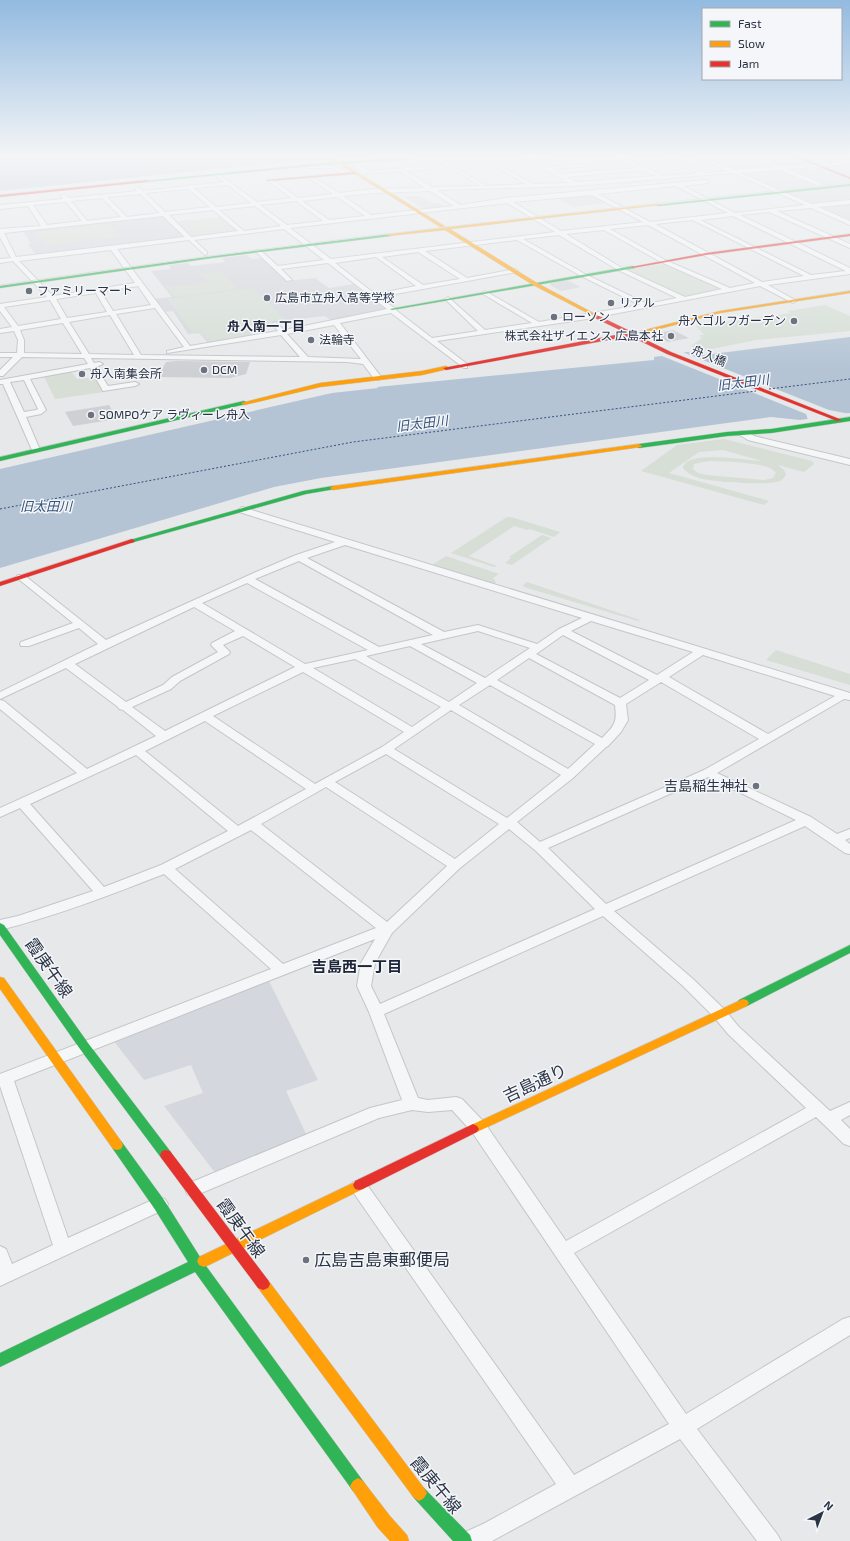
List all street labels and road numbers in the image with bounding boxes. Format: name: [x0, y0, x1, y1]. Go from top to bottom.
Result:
street label: 舟入橋: [690, 342, 729, 368]
street label: 霞庚午線: [22, 934, 78, 1001]
street label: 吉島通り: [500, 1059, 570, 1106]
street label: 霞庚午線: [214, 1194, 270, 1261]
street label: 霞庚午線: [407, 1452, 466, 1517]

